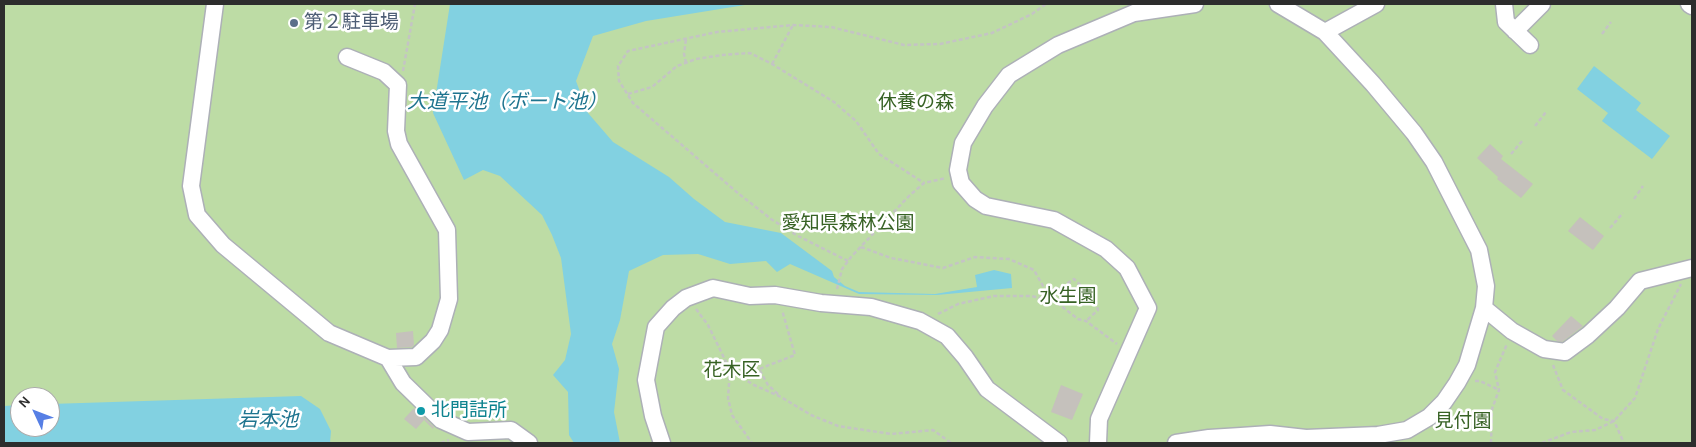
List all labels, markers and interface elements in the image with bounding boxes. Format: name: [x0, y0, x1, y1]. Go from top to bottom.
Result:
place label: 第２駐車場: [304, 12, 399, 34]
marker: 第２駐車場: [288, 17, 300, 29]
water label: 大道平池（ボート池）: [407, 90, 607, 114]
park label: 休養の森: [878, 92, 954, 114]
park label: 愛知県森林公園: [782, 213, 914, 235]
park label: 水生園: [1040, 286, 1096, 308]
park label: 花木区: [704, 360, 760, 382]
north arrow: [10, 387, 60, 437]
text: N: [15, 393, 34, 412]
place label: 北門詰所: [431, 400, 507, 422]
marker: 北門詰所: [415, 405, 427, 417]
water label: 岩本池: [238, 408, 298, 432]
park label: 見付園: [1435, 411, 1491, 433]

